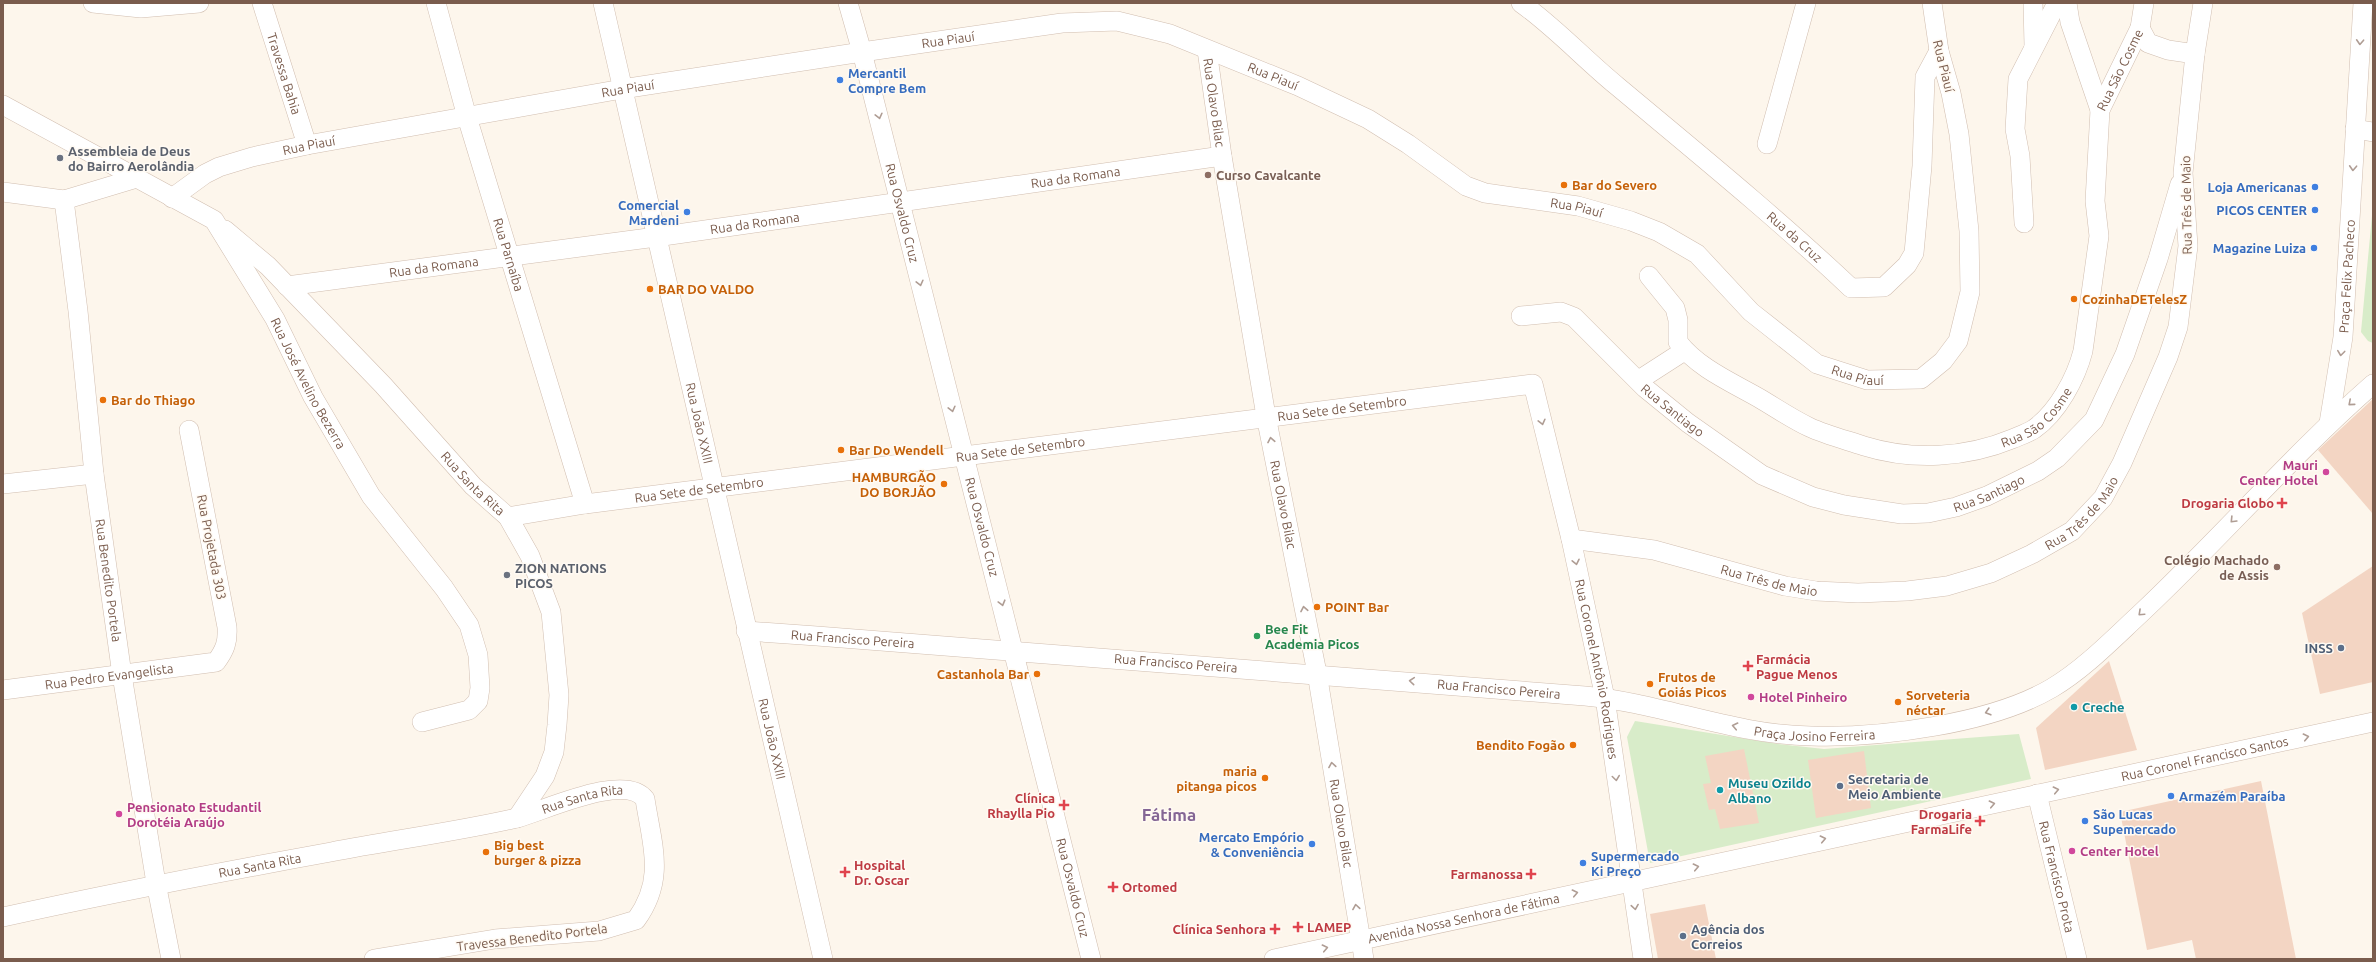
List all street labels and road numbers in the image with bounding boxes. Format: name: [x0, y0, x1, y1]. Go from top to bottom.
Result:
street label: Rua São Cosme: [2094, 27, 2145, 113]
street label: Rua Piauí: [921, 29, 976, 50]
street label: Travessa Bahia: [265, 31, 304, 116]
street label: Rua Piauí: [1931, 38, 1957, 94]
street label: Rua Olavo Bilac: [1201, 57, 1228, 148]
street label: Rua Piauí: [1246, 59, 1301, 93]
street label: Rua Piauí: [600, 77, 656, 100]
street label: Rua Piauí: [281, 133, 337, 157]
street label: Rua Três de Maio: [2178, 155, 2194, 255]
street label: Rua Osvaldo Cruz: [883, 162, 922, 264]
street label: Rua da Romana: [1030, 164, 1121, 190]
street label: Rua Piauí: [1549, 195, 1605, 220]
street label: Rua da Cruz: [1764, 209, 1825, 265]
street label: Rua da Romana: [709, 210, 800, 236]
street label: Rua Parnaíba: [491, 216, 527, 293]
street label: Praça Felix Pacheco: [2336, 219, 2357, 334]
street label: Rua da Romana: [388, 254, 479, 279]
street label: Rua José Avelino Bezerra: [268, 315, 349, 451]
street label: Rua Piauí: [1830, 362, 1885, 387]
street label: Rua João XXIII: [684, 381, 716, 465]
street label: Rua Santiago: [1639, 381, 1707, 439]
street label: Rua São Cosme: [1999, 385, 2074, 450]
street label: Rua Sete de Setembro: [1277, 393, 1407, 423]
street label: Rua Sete de Setembro: [955, 434, 1086, 464]
street label: Rua Santa Rita: [439, 449, 508, 518]
street label: Rua Olavo Bilac: [1268, 459, 1299, 550]
street label: Rua Santiago: [1951, 472, 2027, 514]
street label: Rua Sete de Setembro: [634, 474, 764, 505]
street label: Rua Três de Maio: [2042, 474, 2121, 552]
street label: Rua Osvaldo Cruz: [963, 476, 1002, 578]
street label: Rua Projetada 303: [195, 493, 229, 601]
street label: Rua Benedito Portela: [93, 518, 124, 643]
street label: Rua Três de Maio: [1719, 562, 1819, 598]
street label: Rua Coronel Antônio Rodrigues: [1573, 578, 1621, 761]
street label: Rua Francisco Pereira: [790, 627, 915, 650]
street label: Rua Francisco Pereira: [1114, 651, 1238, 675]
street label: Rua Pedro Evangelista: [44, 661, 174, 691]
street label: Rua Francisco Pereira: [1436, 677, 1561, 701]
street label: Rua João XXIII: [756, 697, 788, 781]
street label: Praça Josino Ferreira: [1753, 723, 1876, 743]
street label: Rua Coronel Francisco Santos: [2120, 733, 2290, 783]
street label: Rua Olavo Bilac: [1327, 778, 1356, 869]
street label: Rua Santa Rita: [540, 783, 623, 816]
street label: Rua Francisco Prota: [2037, 819, 2077, 934]
street label: Rua Osvaldo Cruz: [1054, 837, 1092, 939]
street label: Rua Santa Rita: [217, 851, 302, 880]
street label: Avenida Nossa Senhora de Fátima: [1367, 891, 1561, 946]
street label: Travessa Benedito Portela: [456, 921, 608, 953]

